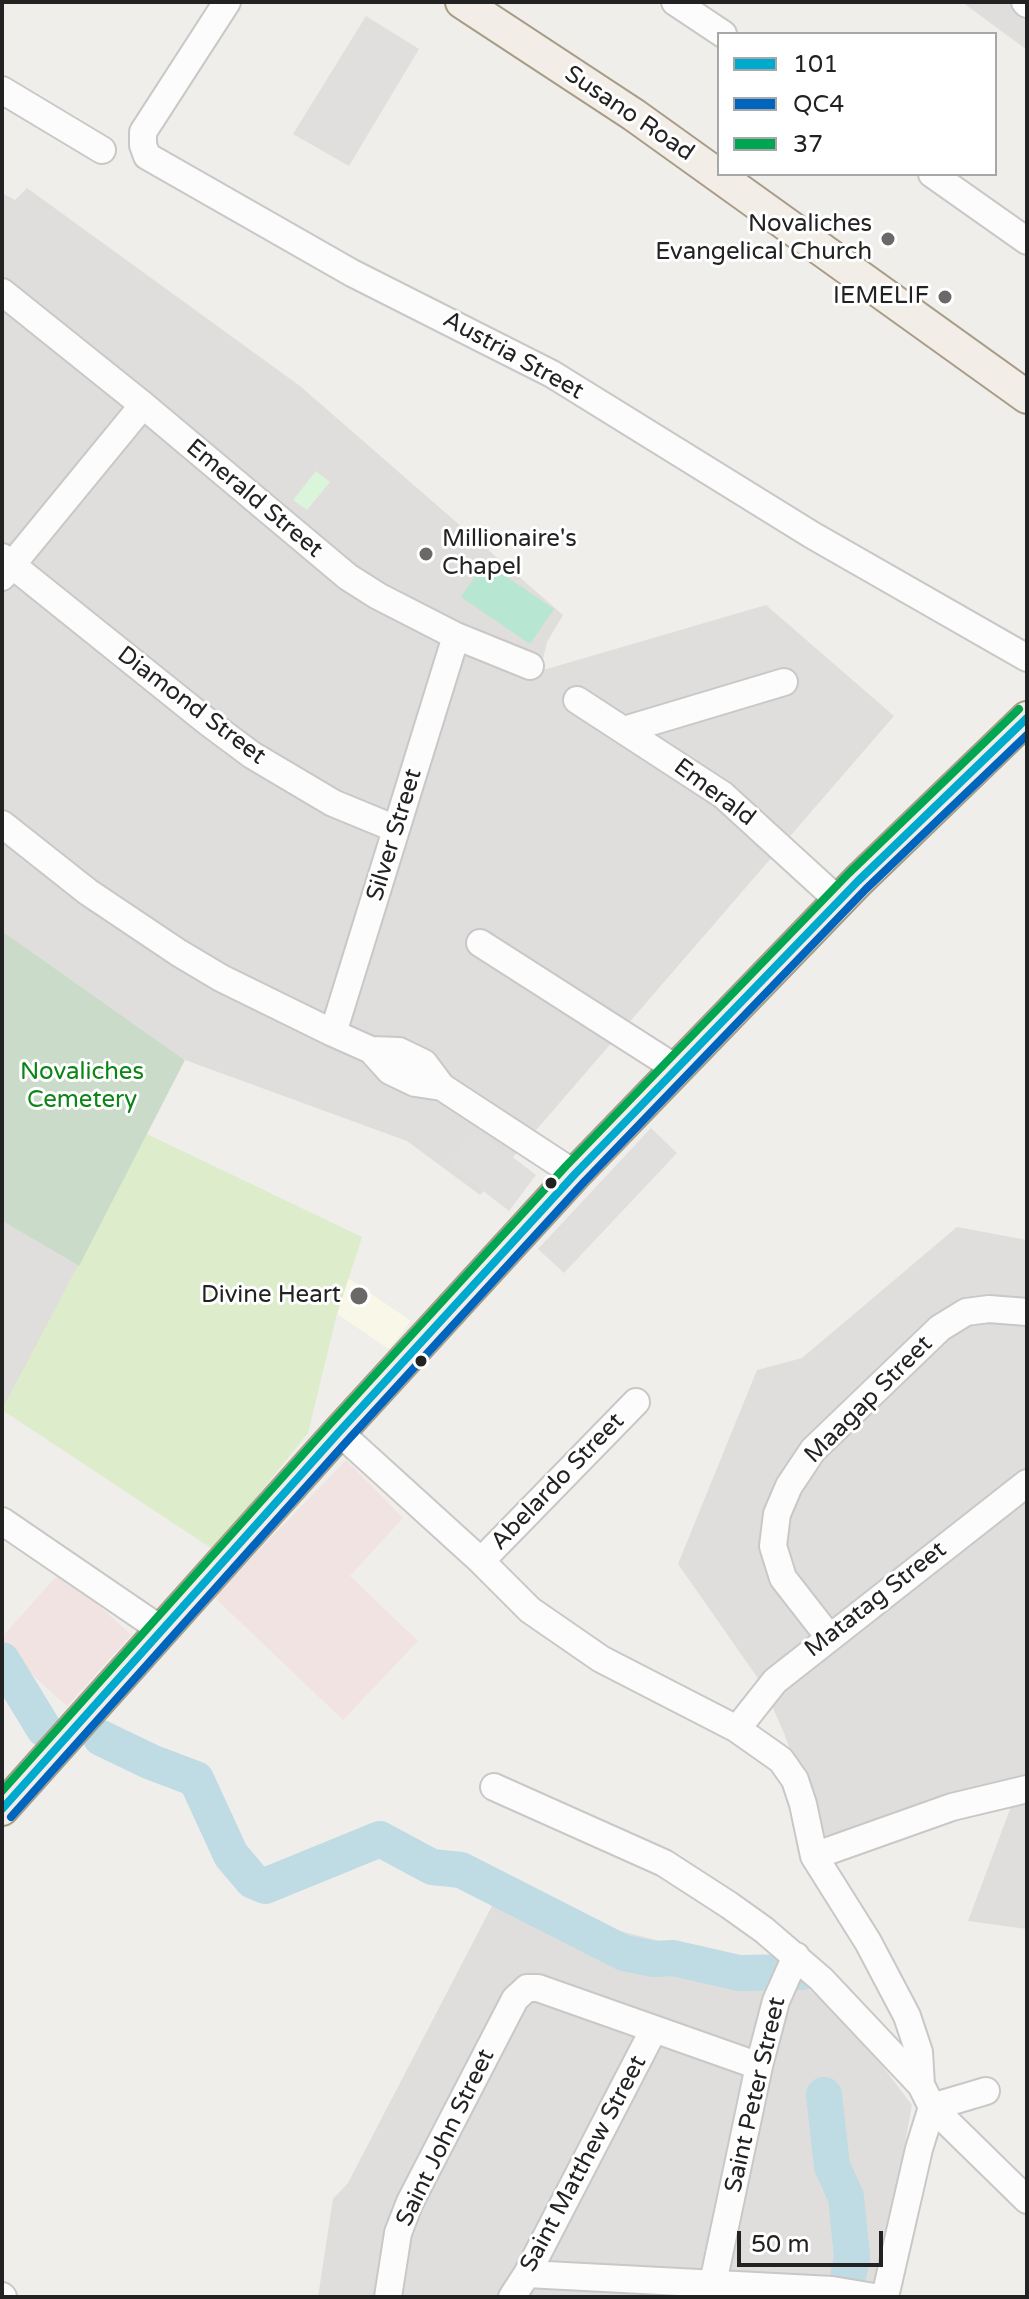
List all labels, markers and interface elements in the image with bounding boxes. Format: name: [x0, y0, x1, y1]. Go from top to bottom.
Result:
legend: [717, 32, 997, 176]
text: 101: [793, 50, 838, 79]
street label: Susano Road: [559, 60, 699, 168]
text: QC4: [793, 90, 844, 119]
text: 37: [793, 130, 823, 159]
place label: Novaliches Evangelical Church: [655, 211, 872, 267]
marker: Novaliches Evangelical Church: [879, 230, 897, 248]
place label: IEMELIF: [833, 283, 929, 311]
marker: IEMELIF: [936, 288, 954, 306]
street label: Austria Street: [438, 306, 588, 406]
street label: Emerald Street: [180, 434, 328, 564]
place label: Millionaire's Chapel: [442, 526, 577, 582]
marker: Millionaire's Chapel: [417, 545, 435, 563]
street label: Diamond Street: [111, 641, 271, 771]
street label: Emerald: [668, 753, 760, 833]
street label: Silver Street: [361, 765, 429, 905]
park label: Novaliches Cemetery: [20, 1059, 144, 1115]
unlabelled marker: [543, 1175, 559, 1191]
place label: Divine Heart: [201, 1282, 341, 1310]
marker: Divine Heart: [348, 1285, 370, 1307]
street label: Maagap Street: [799, 1330, 939, 1470]
unlabelled marker: [413, 1353, 429, 1369]
street label: Abelardo Street: [485, 1407, 631, 1557]
street label: Matatag Street: [800, 1536, 952, 1664]
street label: Saint Peter Street: [719, 1994, 793, 2196]
street label: Saint John Street: [391, 2045, 501, 2231]
street label: Saint Matthew Street: [515, 2051, 653, 2277]
scale bar: [741, 2215, 887, 2265]
text: 50 m: [751, 2230, 809, 2259]

